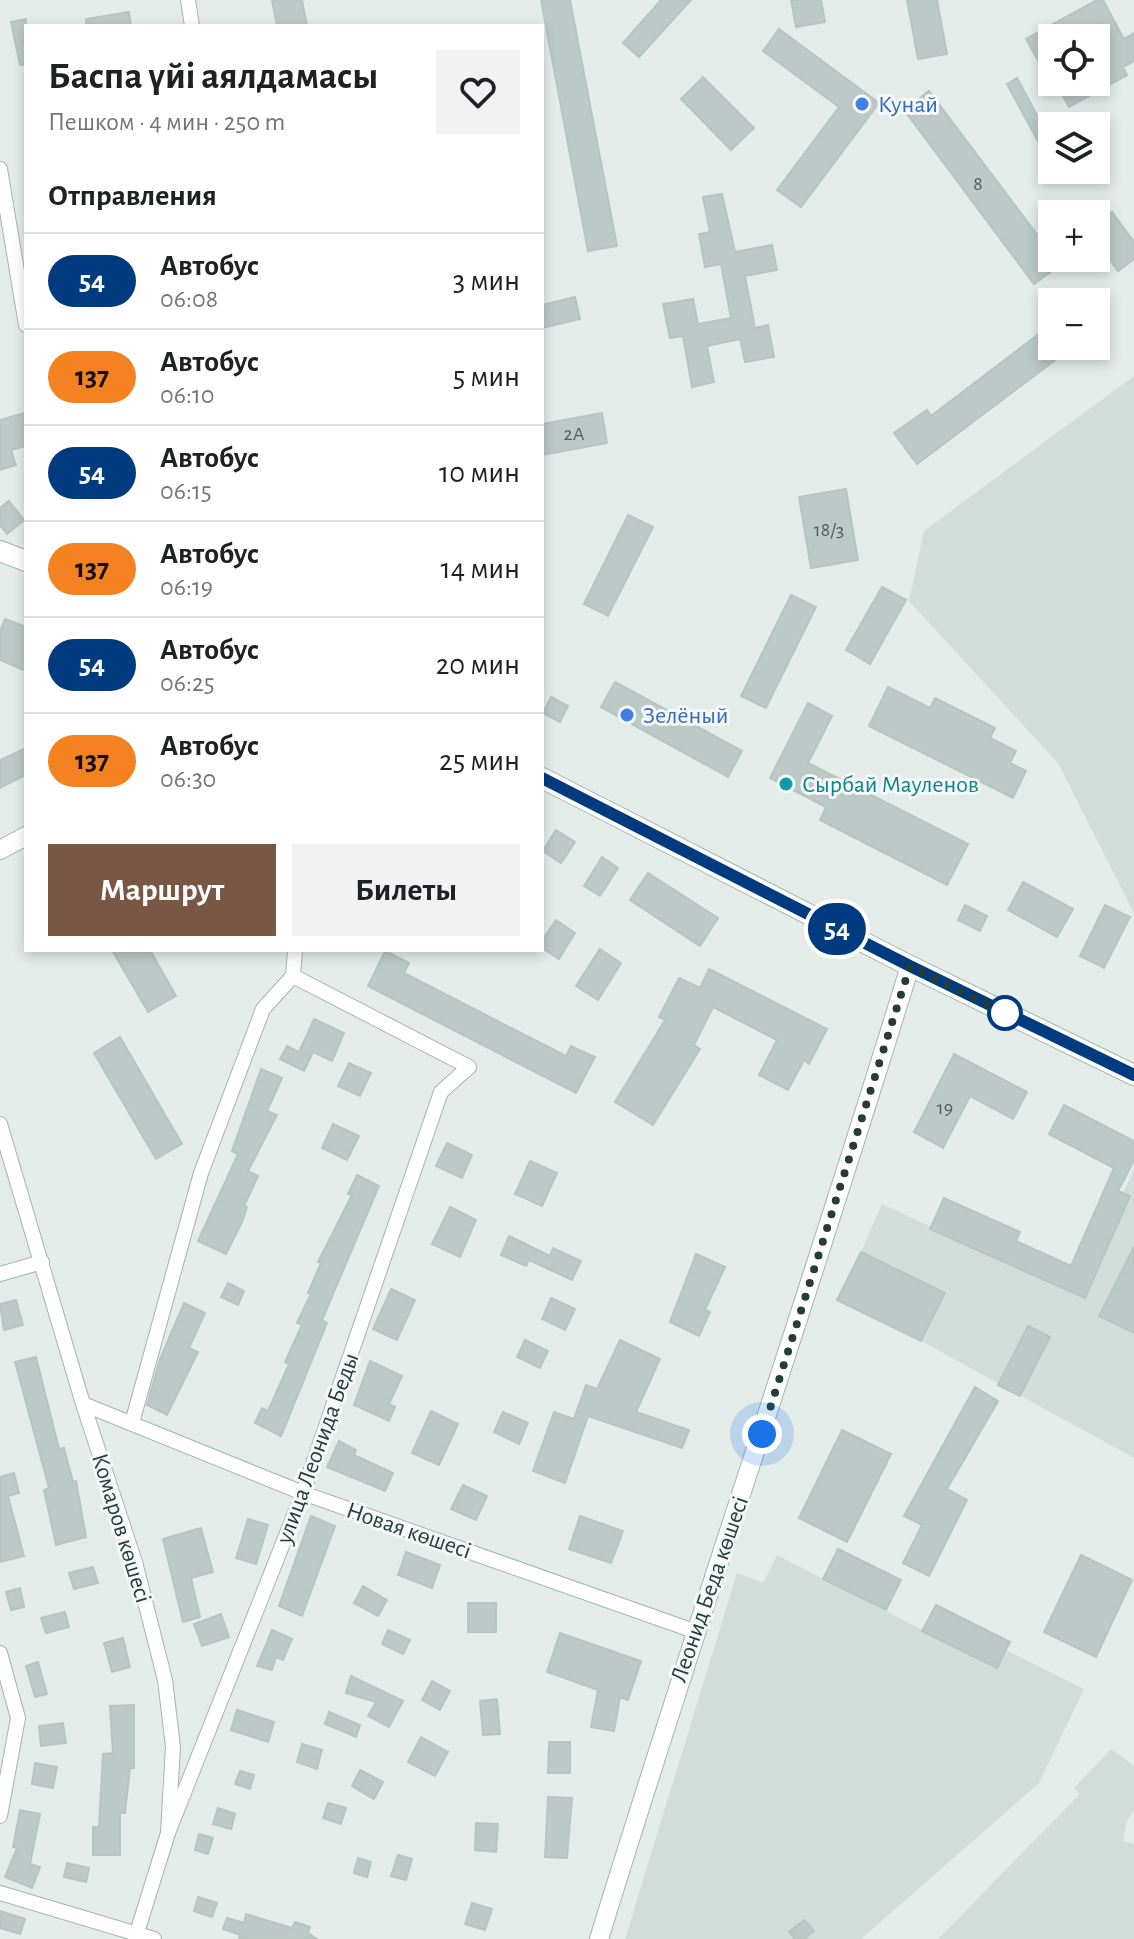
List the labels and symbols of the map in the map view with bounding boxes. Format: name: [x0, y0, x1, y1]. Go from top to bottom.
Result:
place label: Кунай: [878, 93, 938, 117]
marker: Кунай: [853, 95, 871, 113]
house number: 8: [973, 174, 983, 194]
house number: 2А: [564, 424, 585, 444]
house number: 18/3: [814, 520, 844, 540]
place label: Зелёный: [643, 704, 728, 728]
marker: Зелёный: [618, 706, 636, 724]
place label: Сырбай Мауленов: [802, 773, 979, 797]
marker: Сырбай Мауленов: [777, 775, 795, 793]
line badge: 54: [801, 903, 873, 955]
unlabelled marker: [988, 996, 1022, 1030]
house number: 19: [937, 1098, 953, 1118]
street label: улица Леонида Беды: [272, 1350, 364, 1548]
your location: [742, 1414, 782, 1454]
street label: Комаров көшесі: [87, 1451, 155, 1606]
street label: Леонид Беда көшесі: [667, 1493, 753, 1685]
street label: Новая көшесі: [343, 1498, 474, 1564]

